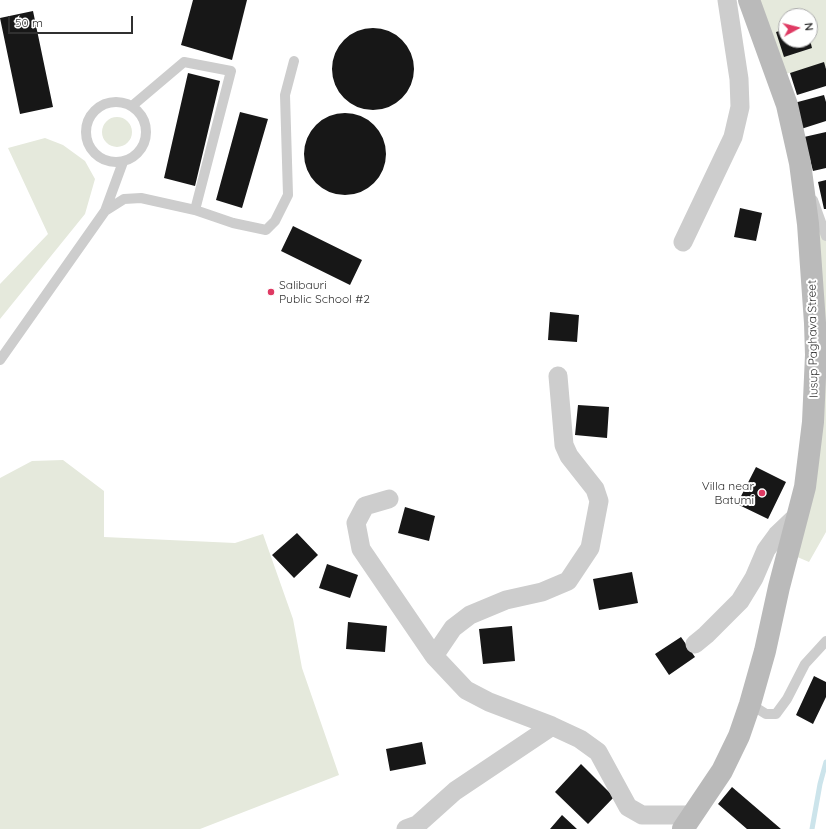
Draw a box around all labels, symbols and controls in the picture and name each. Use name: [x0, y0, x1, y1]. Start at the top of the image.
scale bar: [10, 8, 135, 34]
north arrow: [778, 8, 818, 48]
text: 50 m: [15, 15, 43, 30]
text: N: [801, 22, 816, 32]
place label: Salibauri Public School #2: [279, 278, 370, 306]
street label: Iusup Paghava Street: [805, 280, 821, 398]
marker: Salibauri Public School #2: [266, 287, 276, 297]
place label: Villa near Batumi: [702, 479, 754, 507]
marker: Villa near Batumi: [757, 488, 767, 498]

